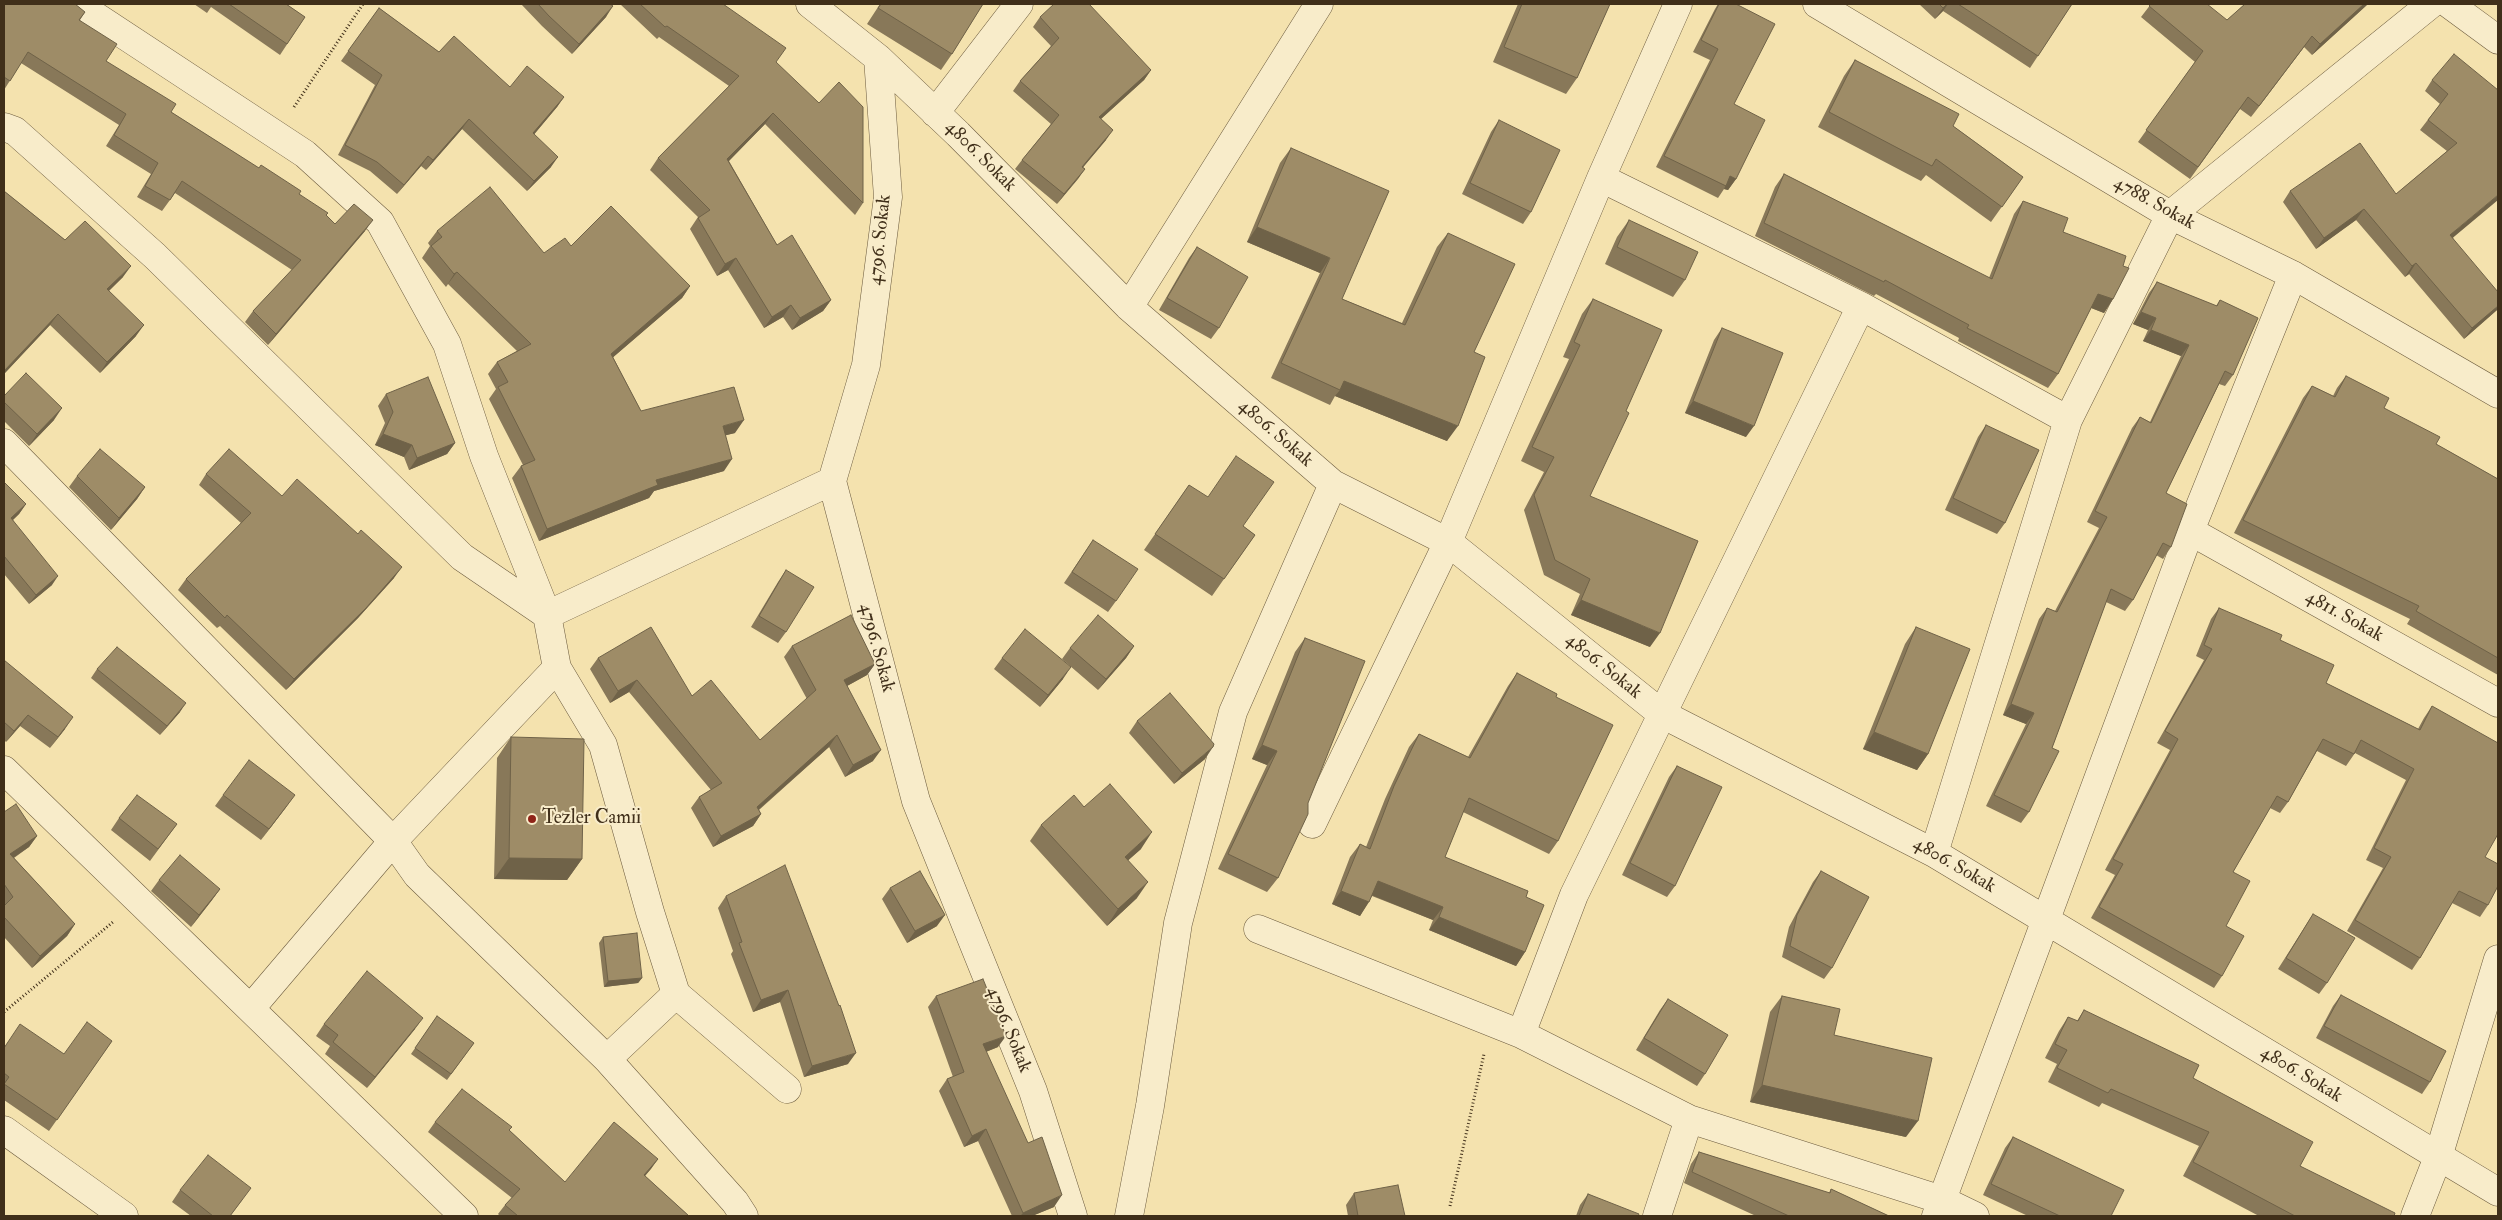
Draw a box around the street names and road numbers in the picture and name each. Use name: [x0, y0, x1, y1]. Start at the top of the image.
street label: 4806. Sokak: [940, 117, 1020, 197]
street label: 4788. Sokak: [2109, 172, 2199, 236]
street label: 4796. Sokak: [865, 194, 897, 286]
street label: 4806. Sokak: [1233, 395, 1317, 473]
street label: 4811. Sokak: [2301, 586, 2387, 648]
street label: 4796. Sokak: [853, 601, 899, 695]
street label: 4806. Sokak: [1560, 629, 1646, 705]
street label: 4806. Sokak: [1909, 833, 1999, 899]
street label: 4796. Sokak: [980, 984, 1036, 1076]
street label: 4806. Sokak: [2256, 1042, 2346, 1108]

